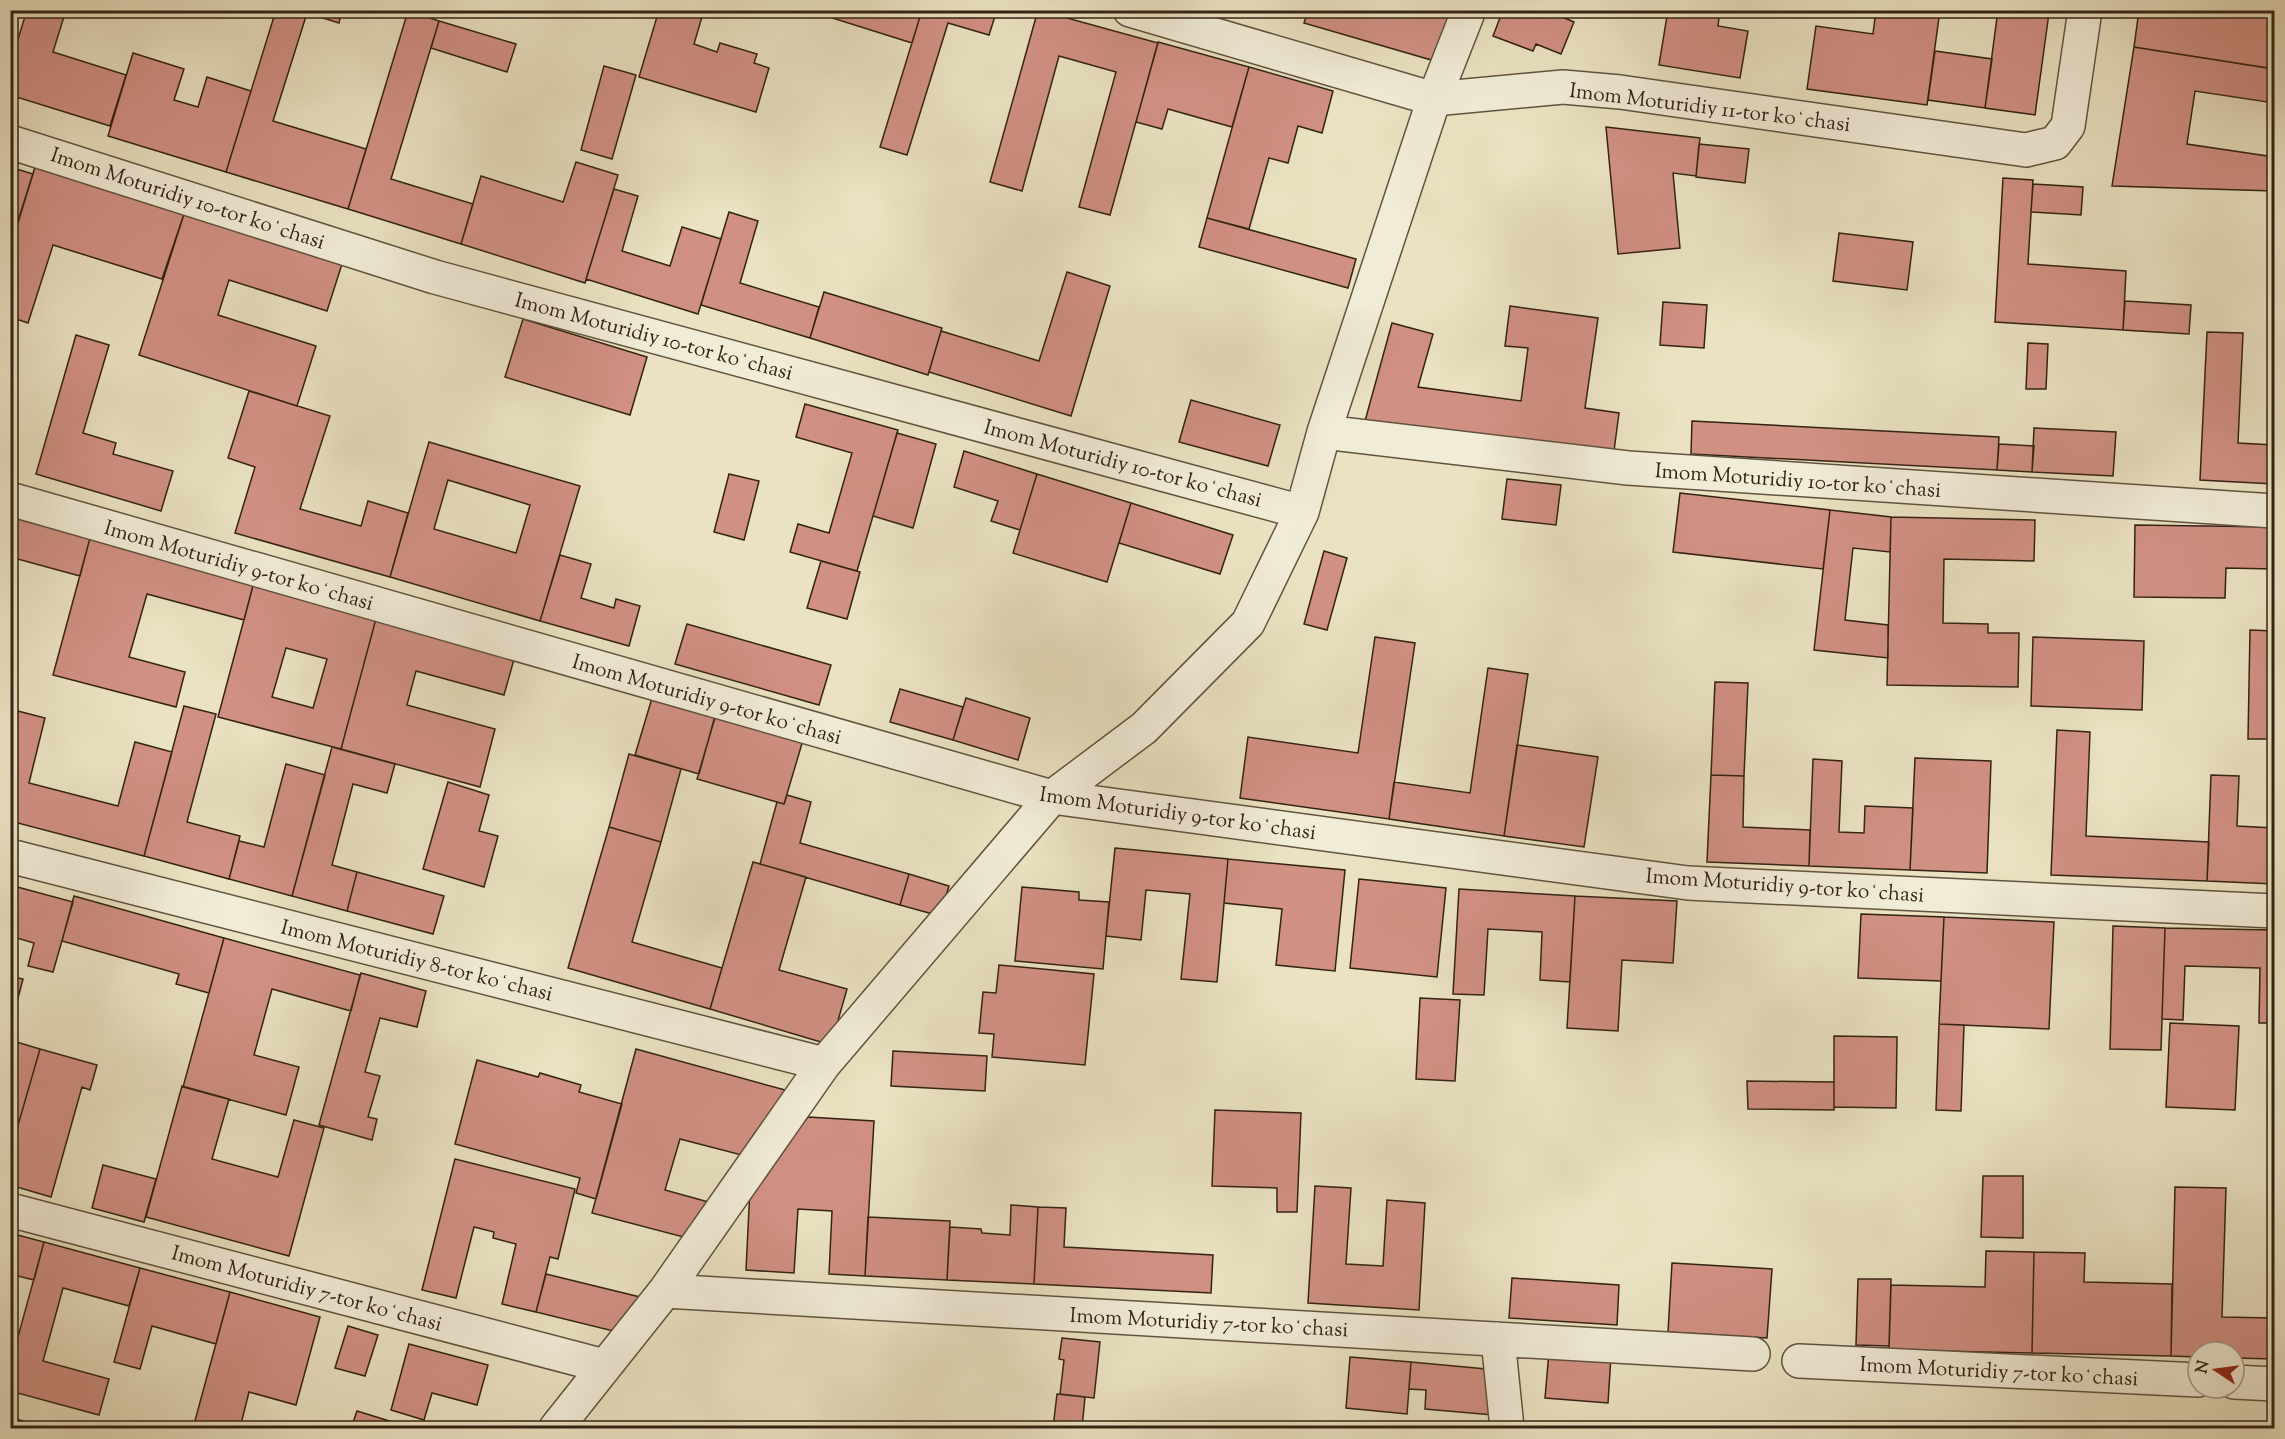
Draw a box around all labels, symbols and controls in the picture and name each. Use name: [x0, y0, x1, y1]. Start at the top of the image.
street label: Imom Moturidiy 11-tor koʻchasi: [1568, 77, 1852, 141]
street label: Imom Moturidiy 10-tor koʻchasi: [46, 141, 328, 259]
street label: Imom Moturidiy 10-tor koʻchasi: [511, 286, 796, 390]
street label: Imom Moturidiy 10-tor koʻchasi: [980, 413, 1265, 517]
street label: Imom Moturidiy 10-tor koʻchasi: [1654, 457, 1942, 507]
street label: Imom Moturidiy 9-tor koʻchasi: [100, 514, 377, 620]
street label: Imom Moturidiy 9-tor koʻchasi: [568, 648, 845, 754]
street label: Imom Moturidiy 9-tor koʻchasi: [1037, 781, 1318, 849]
street label: Imom Moturidiy 9-tor koʻchasi: [1645, 862, 1925, 912]
street label: Imom Moturidiy 8-tor koʻchasi: [277, 914, 556, 1010]
street label: Imom Moturidiy 7-tor koʻchasi: [168, 1239, 445, 1341]
street label: Imom Moturidiy 7-tor koʻchasi: [1069, 1302, 1349, 1346]
north arrow: [2186, 1340, 2246, 1400]
street label: Imom Moturidiy 7-tor koʻchasi: [1859, 1351, 2139, 1395]
text: N: [2191, 1358, 2217, 1376]

